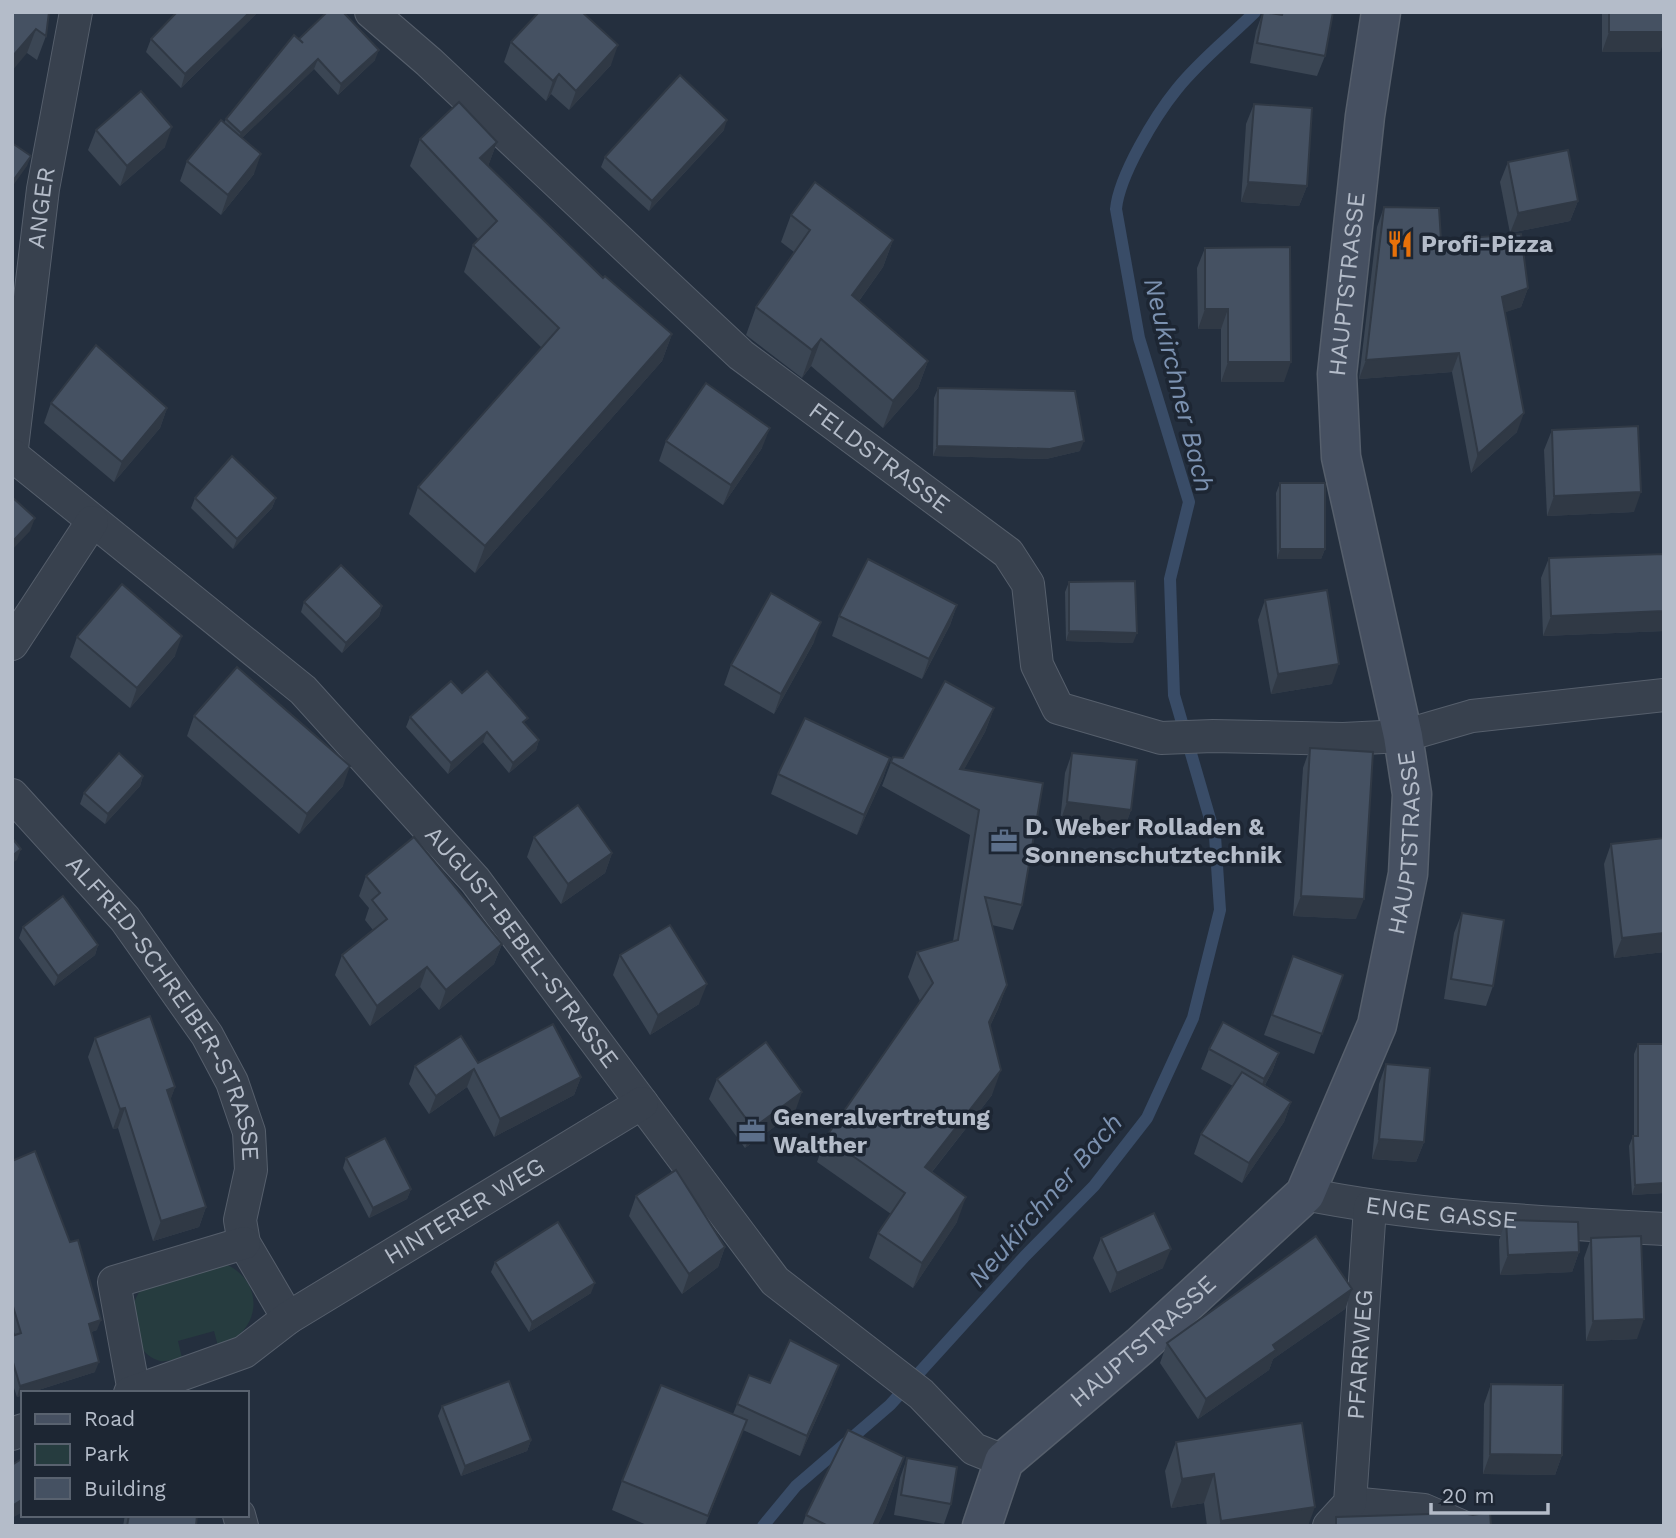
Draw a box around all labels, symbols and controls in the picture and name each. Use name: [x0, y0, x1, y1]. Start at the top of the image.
street label: ANGER: [22, 165, 61, 250]
street label: HAUPTSTRASSE: [1323, 191, 1371, 378]
restaurant icon: Profi-Pizza: [1385, 229, 1415, 259]
place label: Profi-Pizza: [1421, 230, 1553, 258]
water label: Neukirchner Bach: [1138, 275, 1220, 495]
street label: FELDSTRASSE: [803, 396, 956, 519]
street label: HAUPTSTRASSE: [1382, 749, 1426, 937]
place label: D. Weber Rolladen & Sonnenschutztechnik: [1025, 813, 1282, 869]
street label: AUGUST-BEBEL-STRASSE: [419, 820, 625, 1073]
office icon: D. Weber Rolladen & Sonnenschutztechnik: [989, 826, 1019, 856]
street label: ALFRED-SCHREIBER-STRASSE: [60, 850, 265, 1162]
place label: Generalvertretung Walther: [773, 1103, 990, 1159]
water label: Neukirchner Bach: [962, 1107, 1128, 1293]
office icon: Generalvertretung Walther: [737, 1116, 767, 1146]
street label: HINTERER WEG: [379, 1152, 550, 1270]
street label: ENGE GASSE: [1364, 1191, 1519, 1234]
street label: HAUPTSTRASSE: [1064, 1269, 1221, 1413]
street label: PFARRWEG: [1342, 1288, 1378, 1421]
legend: [21, 1391, 248, 1517]
text: Road: [84, 1406, 135, 1431]
text: Park: [84, 1441, 129, 1466]
scale bar: [1431, 1472, 1548, 1516]
text: Building: [84, 1476, 166, 1501]
text: 20 m: [1442, 1483, 1494, 1508]

